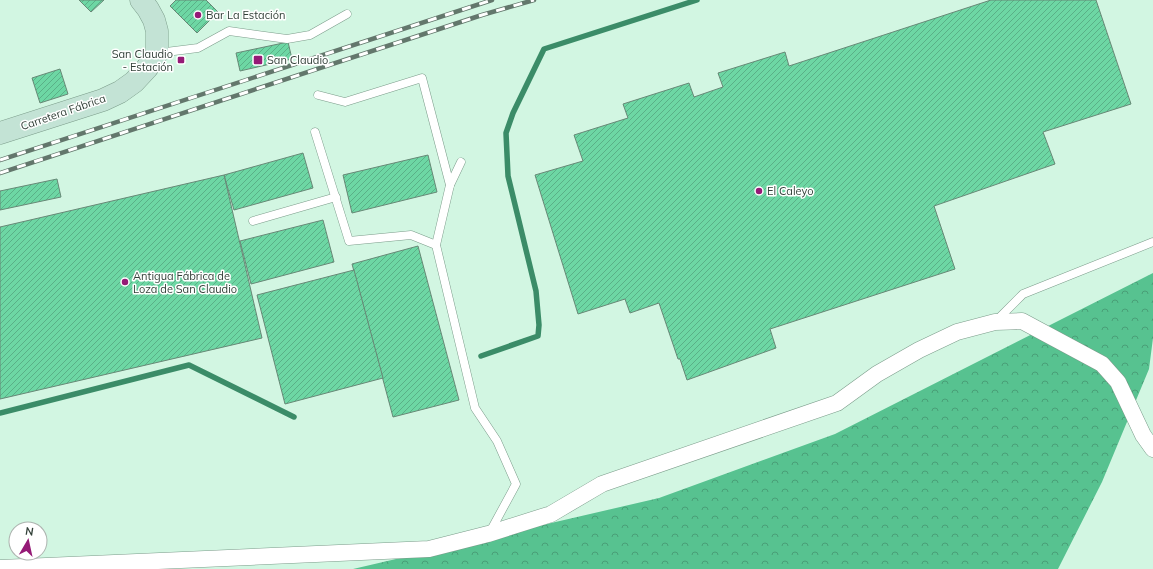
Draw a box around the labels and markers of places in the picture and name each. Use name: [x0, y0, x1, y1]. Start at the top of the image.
place label: Bar La Estación: [206, 8, 285, 22]
marker: Bar La Estación: [193, 10, 203, 20]
place label: San Claudio - Estación: [112, 47, 173, 74]
place label: San Claudio: [267, 53, 328, 67]
marker: San Claudio: [252, 54, 264, 66]
marker: San Claudio - Estación: [176, 55, 186, 65]
place label: El Caleyo: [767, 184, 813, 198]
marker: El Caleyo: [754, 186, 764, 196]
place label: Antigua Fábrica de Loza de San Claudio: [133, 269, 237, 296]
marker: Antigua Fábrica de Loza de San Claudio: [120, 277, 130, 287]

